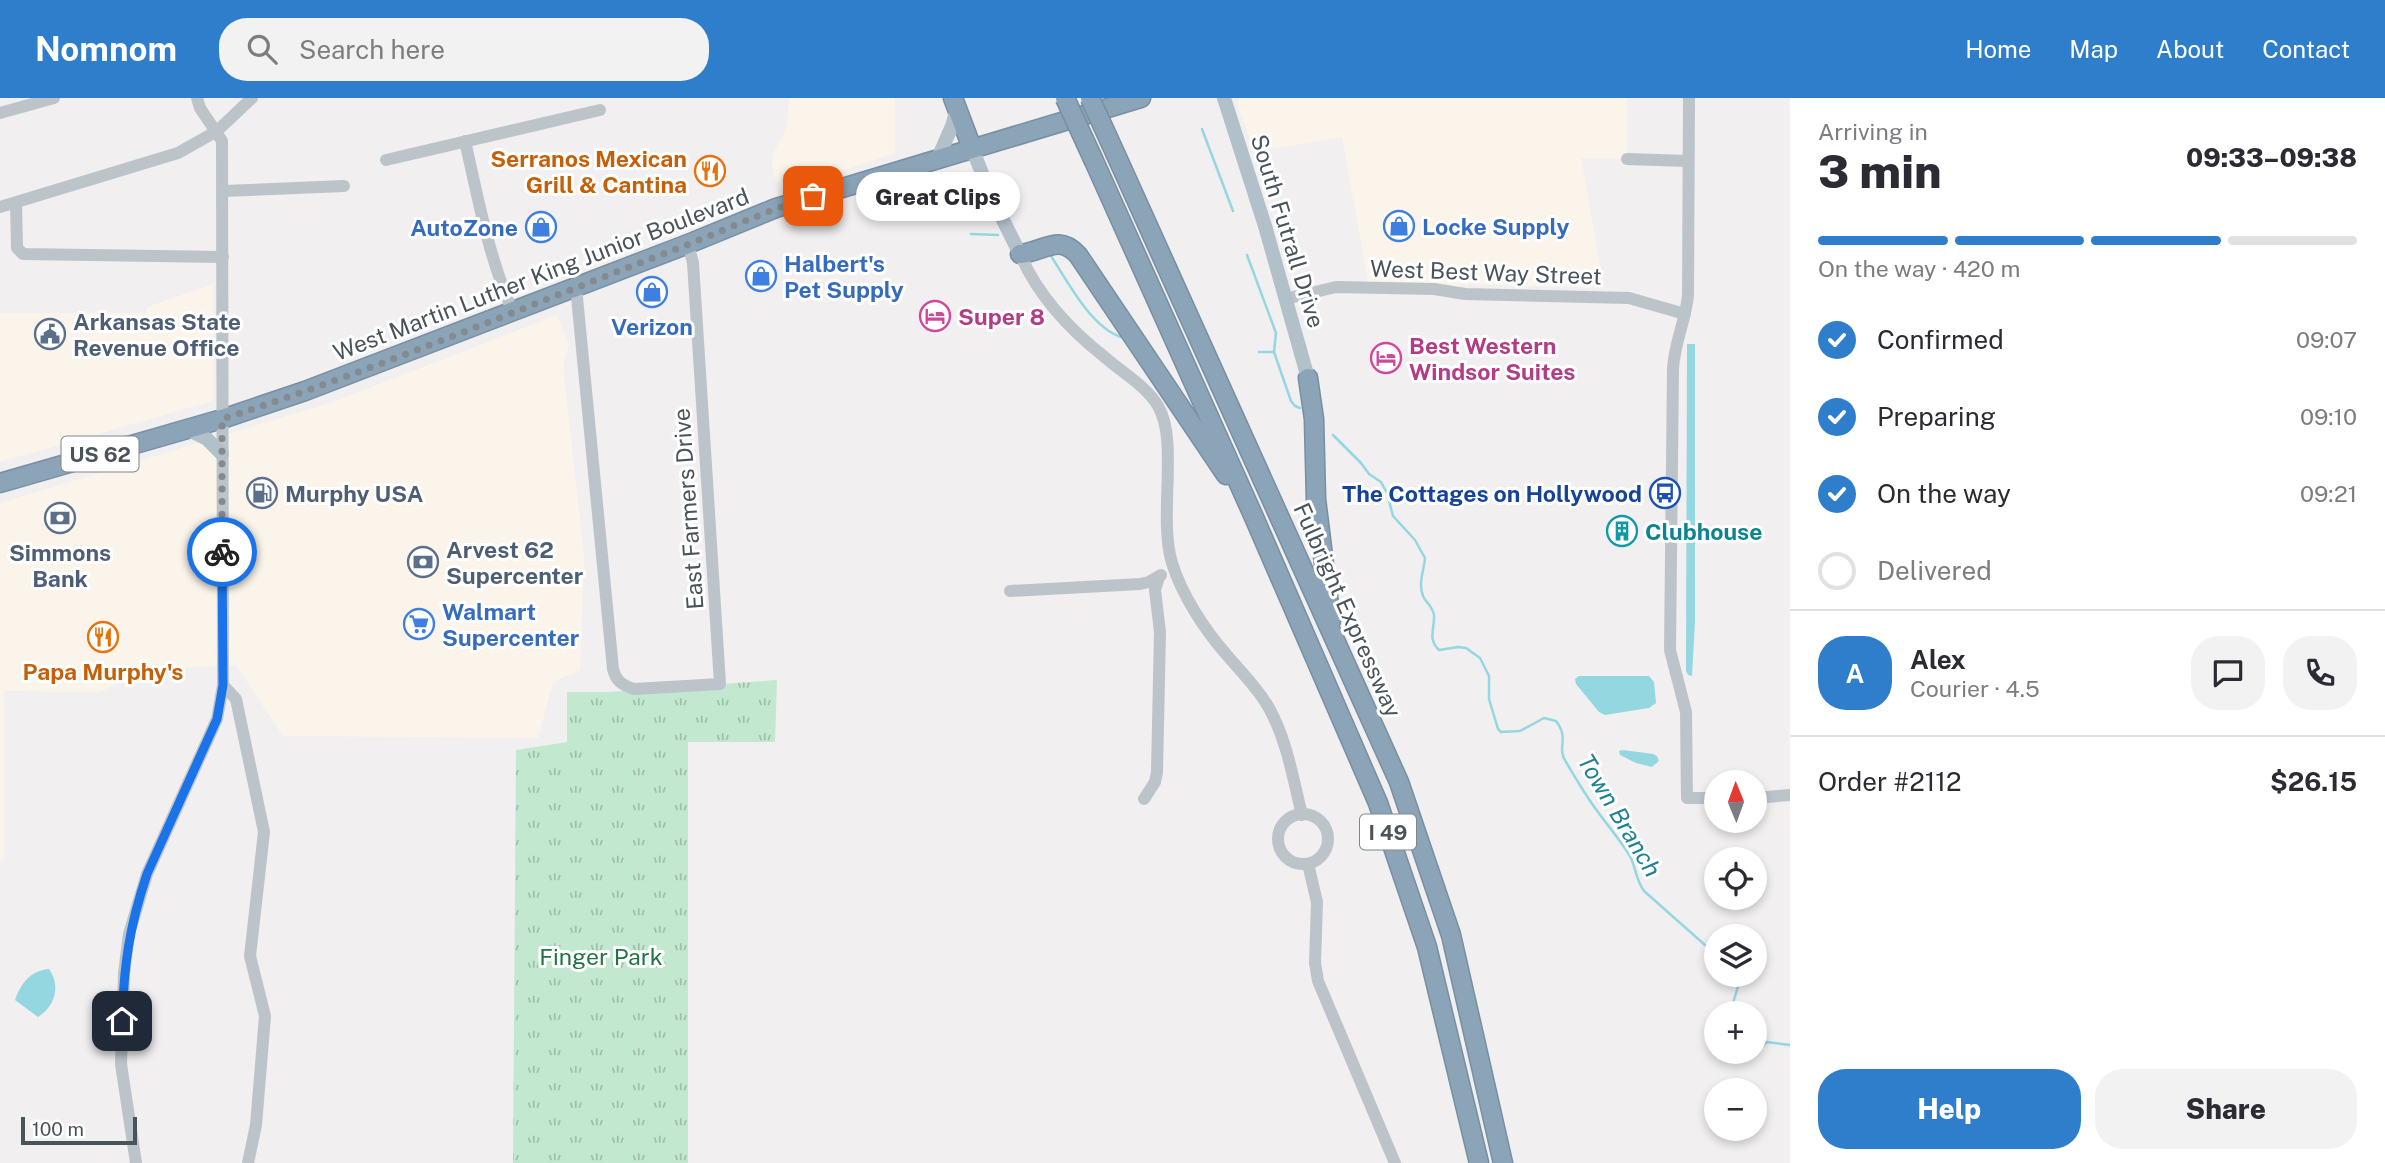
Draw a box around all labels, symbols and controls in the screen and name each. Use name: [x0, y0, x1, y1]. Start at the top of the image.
search box: [219, 18, 709, 81]
text: Nomnom: [35, 30, 177, 68]
icon: search: [243, 30, 281, 68]
text: Search here: [299, 34, 445, 65]
text: Home: [1965, 35, 2031, 63]
text: Map: [2069, 35, 2118, 63]
text: About: [2156, 35, 2224, 63]
text: Contact: [2262, 35, 2350, 63]
text: Arriving in: [1818, 118, 1928, 145]
street label: South Futrall Drive: [1246, 131, 1330, 331]
text: 09:33–09:38: [2186, 142, 2357, 173]
text: 3 min: [1818, 144, 1942, 198]
place label: Serranos Mexican Grill & Cantina: [490, 145, 687, 198]
restaurant icon: Serranos Mexican Grill & Cantina: [693, 154, 727, 188]
pin: [783, 166, 843, 226]
callout: Great Clips: [855, 172, 1020, 220]
icon: bag: [794, 177, 832, 215]
street label: West Martin Luther King Junior Boulevard: [329, 182, 753, 366]
text: Great Clips: [875, 183, 1001, 210]
shop icon: Locke Supply: [1382, 209, 1416, 243]
shop icon: AutoZone: [524, 210, 558, 244]
place label: Locke Supply: [1422, 213, 1569, 240]
place label: AutoZone: [410, 214, 518, 241]
place label: Halbert's Pet Supply: [784, 250, 904, 303]
street label: West Best Way Street: [1370, 254, 1602, 290]
text: On the way · 420 m: [1818, 255, 2020, 282]
shop icon: Halbert's Pet Supply: [744, 259, 778, 293]
shop icon: Verizon: [635, 275, 669, 309]
hotel icon: Super 8: [918, 299, 952, 333]
place label: Super 8: [958, 303, 1045, 330]
place label: Arkansas State Revenue Office: [73, 308, 241, 361]
place label: Verizon: [611, 313, 693, 340]
public building icon: Arkansas State Revenue Office: [33, 317, 67, 351]
icon: check: [1818, 321, 1856, 359]
text: Confirmed: [1877, 324, 2004, 355]
text: 09:07: [2296, 326, 2357, 353]
place label: Best Western Windsor Suites: [1409, 332, 1576, 385]
hotel icon: Best Western Windsor Suites: [1369, 341, 1403, 375]
icon: check: [1818, 398, 1856, 436]
text: Preparing: [1877, 401, 1996, 432]
text: 09:10: [2300, 403, 2357, 430]
street label: East Farmers Drive: [667, 407, 709, 611]
road number: US 62: [62, 436, 138, 472]
icon: check: [1818, 475, 1856, 513]
fuel station icon: Murphy USA: [245, 476, 279, 510]
bus stop icon: The Cottages on Hollywood: [1648, 476, 1682, 510]
text: On the way: [1877, 478, 2011, 509]
place label: Murphy USA: [285, 480, 424, 507]
place label: The Cottages on Hollywood: [1342, 480, 1642, 507]
text: 09:21: [2300, 480, 2357, 507]
street label: Fulbright Expressway: [1289, 499, 1407, 721]
bank icon: Simmons Bank: [43, 501, 77, 535]
building icon: Clubhouse: [1605, 514, 1639, 548]
courier: [187, 517, 257, 587]
place label: Clubhouse: [1645, 518, 1763, 545]
icon: bike: [203, 533, 241, 571]
place label: Arvest 62 Supercenter: [446, 536, 583, 589]
place label: Simmons Bank: [9, 539, 111, 592]
bank icon: Arvest 62 Supercenter: [406, 545, 440, 579]
text: Delivered: [1877, 555, 1992, 586]
place label: Walmart Supercenter: [442, 598, 579, 651]
supermarket icon: Walmart Supercenter: [402, 607, 436, 641]
restaurant icon: Papa Murphy's: [86, 620, 120, 654]
button: chat: [2191, 636, 2265, 710]
button: phone: [2283, 636, 2357, 710]
text: Alex: [1910, 644, 1966, 675]
place label: Papa Murphy's: [23, 658, 183, 685]
text: A: [1846, 658, 1864, 689]
text: Courier · 4.5: [1910, 675, 2040, 702]
water label: Town Branch: [1572, 749, 1668, 881]
text: Order #2112: [1818, 766, 1961, 797]
text: $26.15: [2270, 766, 2357, 797]
north arrow: [1704, 770, 1768, 833]
map controls: [1704, 770, 1767, 1141]
road number: I 49: [1360, 814, 1416, 850]
button: locate: [1704, 847, 1767, 910]
button: layers: [1704, 924, 1767, 987]
park label: Finger Park: [539, 943, 663, 970]
pin: [92, 991, 152, 1051]
button: +: [1704, 1001, 1767, 1064]
icon: home: [103, 1002, 141, 1040]
button: Help: [1818, 1069, 2081, 1149]
button: Share: [2095, 1069, 2357, 1149]
button: −: [1704, 1078, 1767, 1141]
scale bar: [21, 1114, 136, 1146]
text: 100 m: [32, 1118, 84, 1140]

